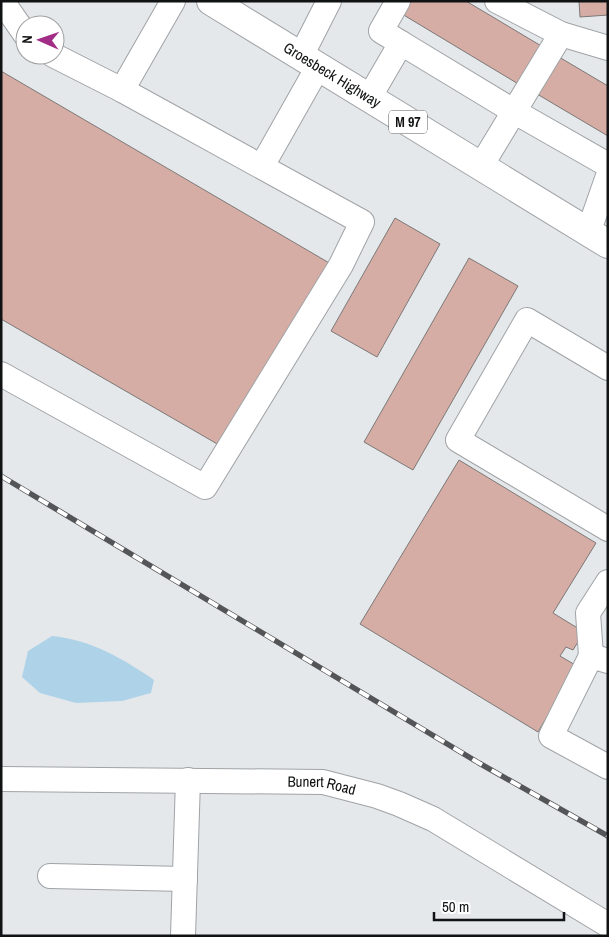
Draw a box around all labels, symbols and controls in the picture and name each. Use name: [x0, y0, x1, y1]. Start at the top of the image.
north arrow: [15, 15, 65, 65]
text: N: [18, 35, 36, 44]
street label: Groesbeck Highway: [280, 37, 386, 113]
road number: M 97: [389, 110, 427, 134]
street label: Bunert Road: [287, 771, 358, 800]
scale bar: [434, 890, 564, 922]
text: 50 m: [442, 896, 469, 917]

